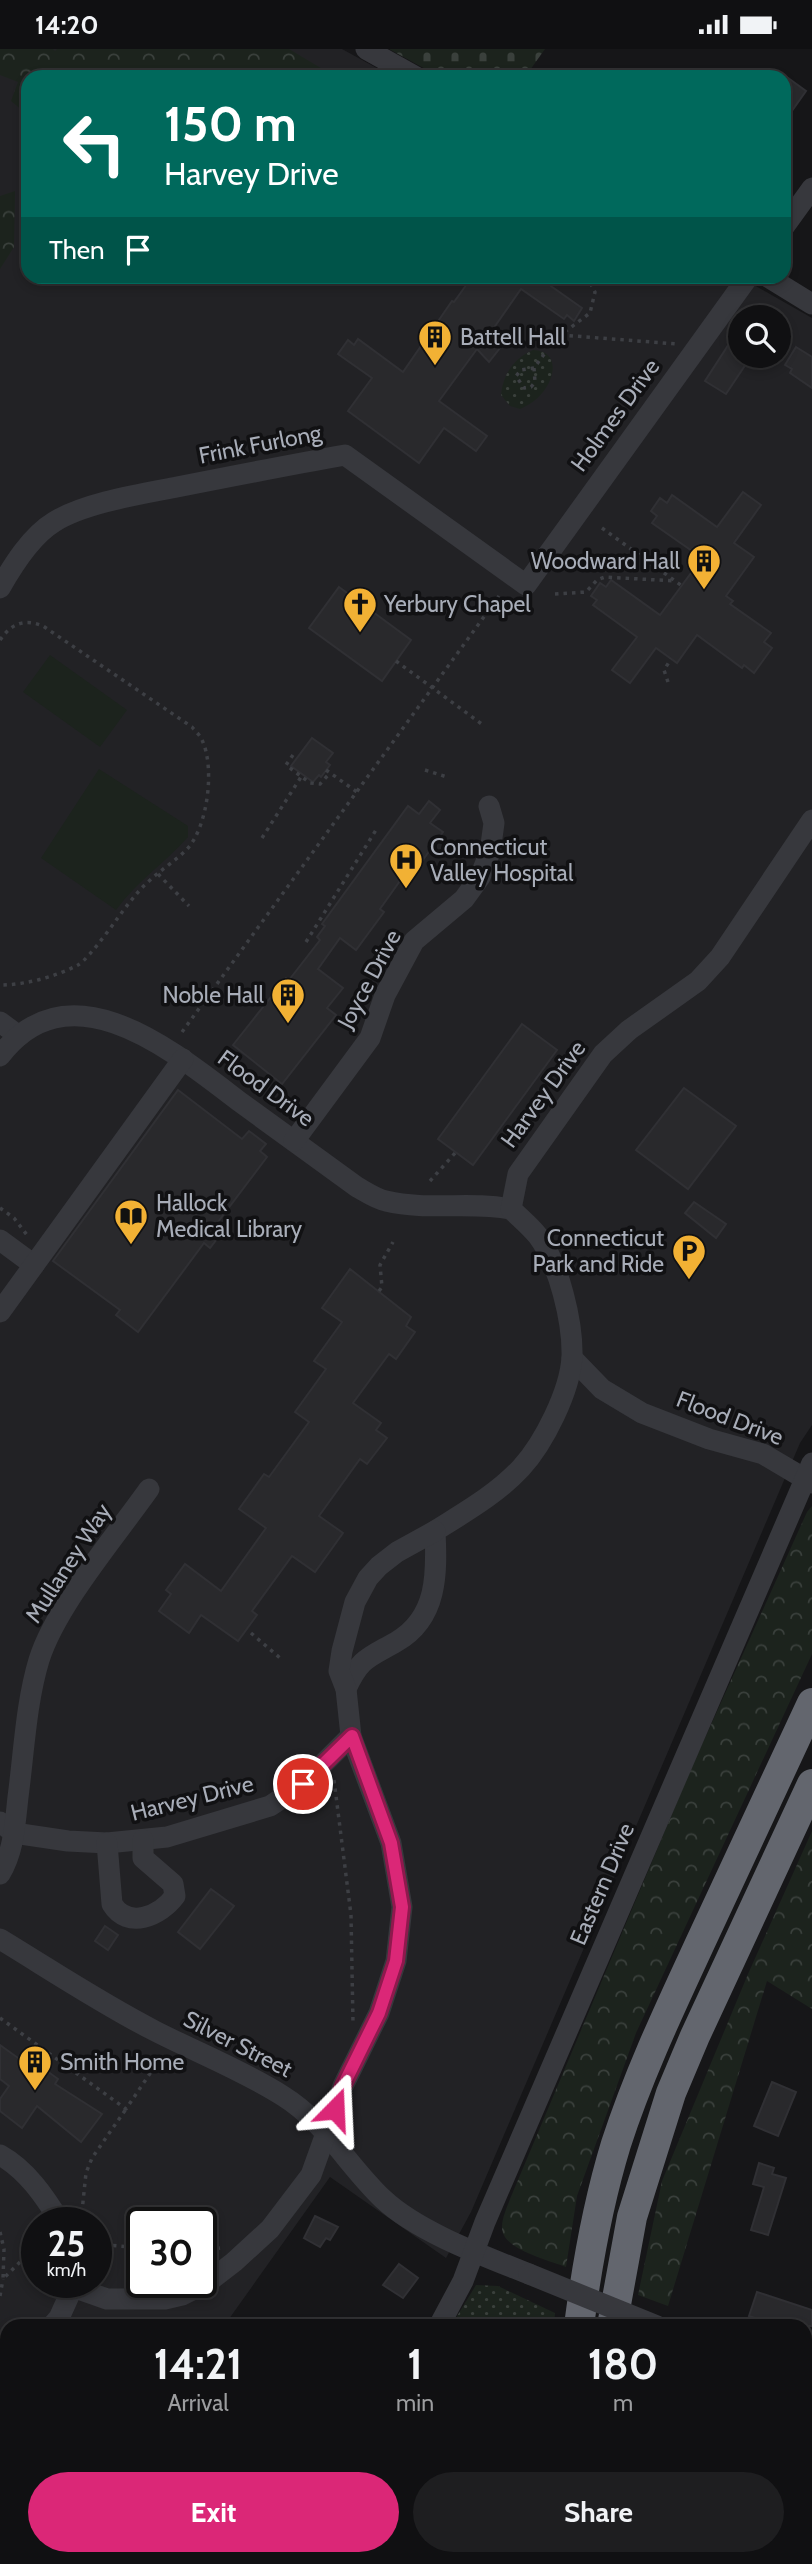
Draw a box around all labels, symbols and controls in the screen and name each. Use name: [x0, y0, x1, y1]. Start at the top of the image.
text: 14:20: [35, 9, 99, 41]
text: 150 m: [164, 94, 297, 153]
icon: left: [49, 98, 140, 189]
text: Harvey Drive: [164, 154, 339, 193]
icon: arrive: [119, 231, 157, 269]
text: Then: [49, 234, 105, 266]
map controls: [728, 305, 791, 368]
button: search: [728, 305, 791, 368]
building icon: Battell Hall: [416, 318, 454, 367]
place label: Battell Hall: [460, 323, 566, 351]
street label: Holmes Drive: [565, 353, 665, 477]
street label: Frink Furlong: [196, 418, 324, 470]
building icon: Woodward Hall: [685, 542, 723, 591]
place label: Woodward Hall: [531, 547, 681, 575]
church icon: Yerbury Chapel: [341, 585, 379, 634]
place label: Yerbury Chapel: [383, 590, 531, 618]
place label: Connecticut Valley Hospital: [430, 833, 574, 887]
hospital icon: Connecticut Valley Hospital: [387, 841, 425, 890]
street label: Joyce Drive: [331, 924, 407, 1034]
building icon: Noble Hall: [269, 976, 307, 1025]
place label: Noble Hall: [163, 981, 265, 1009]
street label: Harvey Drive: [495, 1035, 591, 1153]
street label: Flood Drive: [212, 1044, 320, 1132]
place label: Hallock Medical Library: [156, 1189, 302, 1243]
library icon: Hallock Medical Library: [112, 1197, 150, 1246]
place label: Connecticut Park and Ride: [532, 1224, 664, 1278]
parking icon: Connecticut Park and Ride: [670, 1232, 708, 1281]
street label: Flood Drive: [673, 1385, 788, 1451]
street label: Mullaney Way: [19, 1498, 117, 1628]
pin: [273, 1754, 333, 1814]
icon: arrive: [284, 1765, 322, 1803]
street label: Harvey Drive: [128, 1769, 256, 1827]
street label: Eastern Drive: [564, 1819, 640, 1949]
street label: Silver Street: [179, 2005, 297, 2083]
building icon: Smith Home: [16, 2043, 54, 2092]
place label: Smith Home: [60, 2048, 184, 2076]
position arrow: [298, 2072, 372, 2146]
speed limit sign: 30: [126, 2207, 217, 2298]
text: 25: [48, 2222, 85, 2265]
text: km/h: [47, 2259, 86, 2281]
text: 14:21: [154, 2338, 242, 2390]
text: 1: [407, 2338, 423, 2390]
text: 180: [588, 2338, 658, 2390]
text: Arrival: [167, 2389, 229, 2417]
text: min: [396, 2389, 434, 2417]
text: m: [613, 2389, 633, 2417]
button: Exit: [28, 2472, 399, 2552]
button: Share: [413, 2472, 784, 2552]

